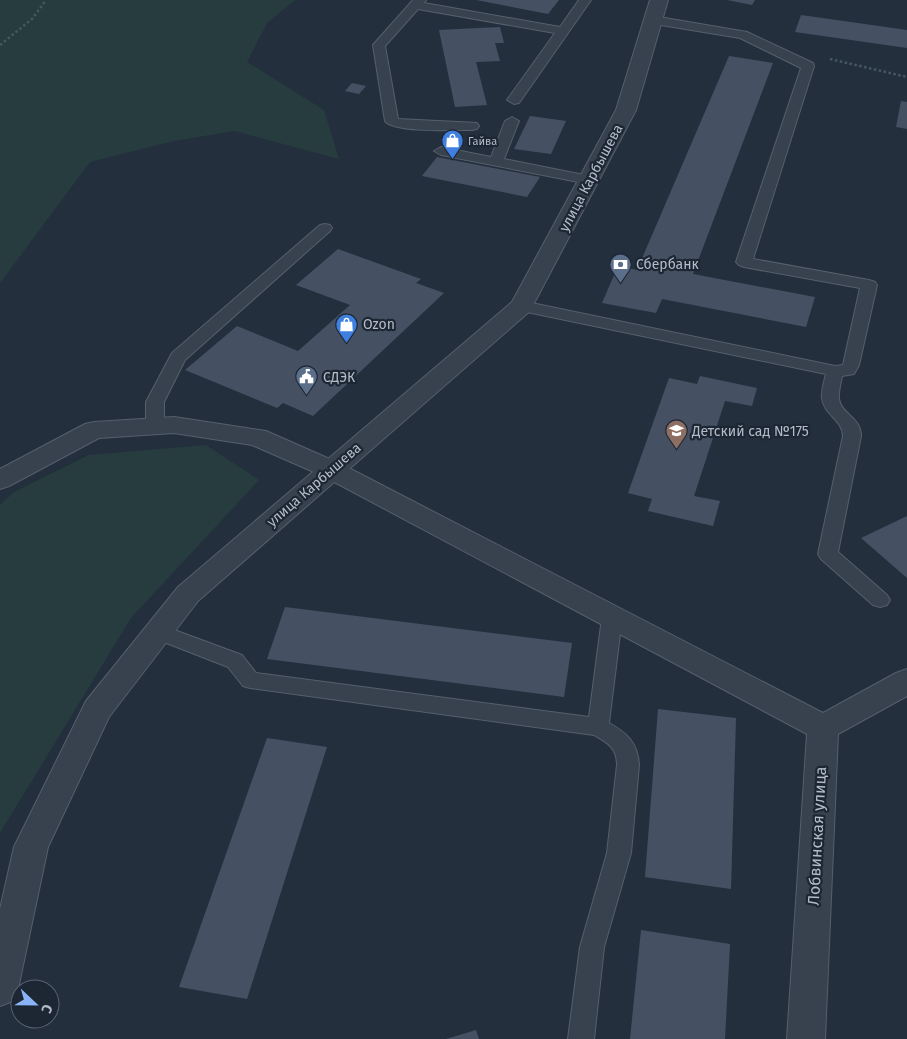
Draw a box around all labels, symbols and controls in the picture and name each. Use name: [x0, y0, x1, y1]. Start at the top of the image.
street label: улица Карбышева: [555, 121, 627, 235]
shop icon: Гайва: [440, 129, 464, 160]
place label: Гайва: [468, 135, 497, 148]
bank icon: Сбербанк: [608, 252, 632, 283]
place label: Сбербанк: [636, 256, 700, 273]
shop icon: Ozon: [335, 312, 359, 343]
place label: Ozon: [363, 316, 395, 333]
public building icon: СДЭК: [295, 365, 319, 396]
place label: СДЭК: [323, 369, 356, 386]
school or university icon: Детский сад №175: [664, 419, 688, 450]
place label: Детский сад №175: [691, 423, 809, 440]
street label: улица Карбышева: [263, 439, 365, 531]
street label: Лобвинская улица: [804, 766, 830, 906]
north arrow: [10, 979, 60, 1029]
text: С: [37, 1002, 56, 1016]

